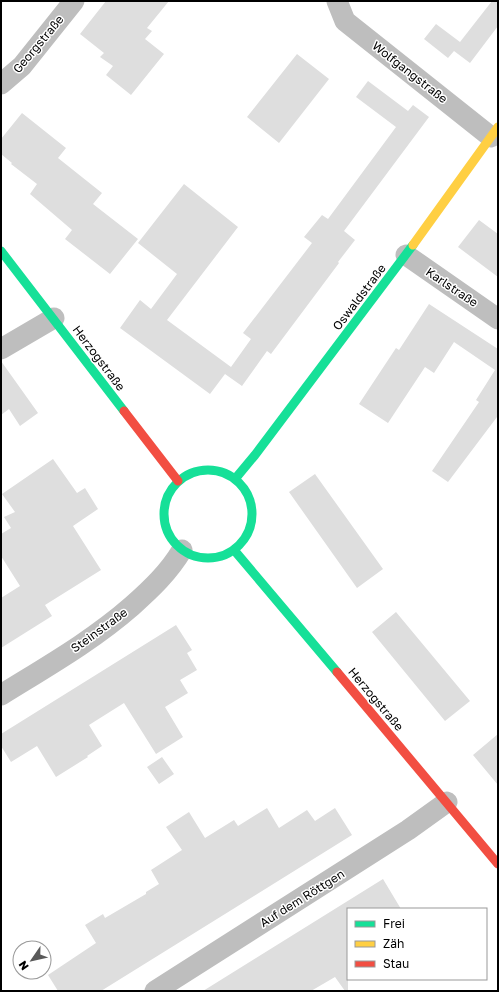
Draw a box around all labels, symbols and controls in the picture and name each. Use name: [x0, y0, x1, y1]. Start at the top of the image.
street label: Georgstraße: [9, 12, 67, 76]
street label: Wolfgangstraße: [369, 38, 451, 106]
street label: Oswaldstraße: [329, 261, 389, 333]
street label: Karlstraße: [423, 264, 481, 310]
street label: Herzogstraße: [70, 322, 128, 394]
street label: Steinstraße: [68, 604, 130, 656]
street label: Herzogstraße: [345, 664, 407, 734]
street label: Auf dem Röttgen: [257, 866, 347, 930]
legend: [347, 908, 487, 980]
text: Frei: [383, 916, 405, 931]
text: Zäh: [383, 936, 404, 951]
north arrow: [12, 940, 52, 980]
text: Stau: [383, 956, 409, 971]
text: N: [16, 959, 31, 973]

